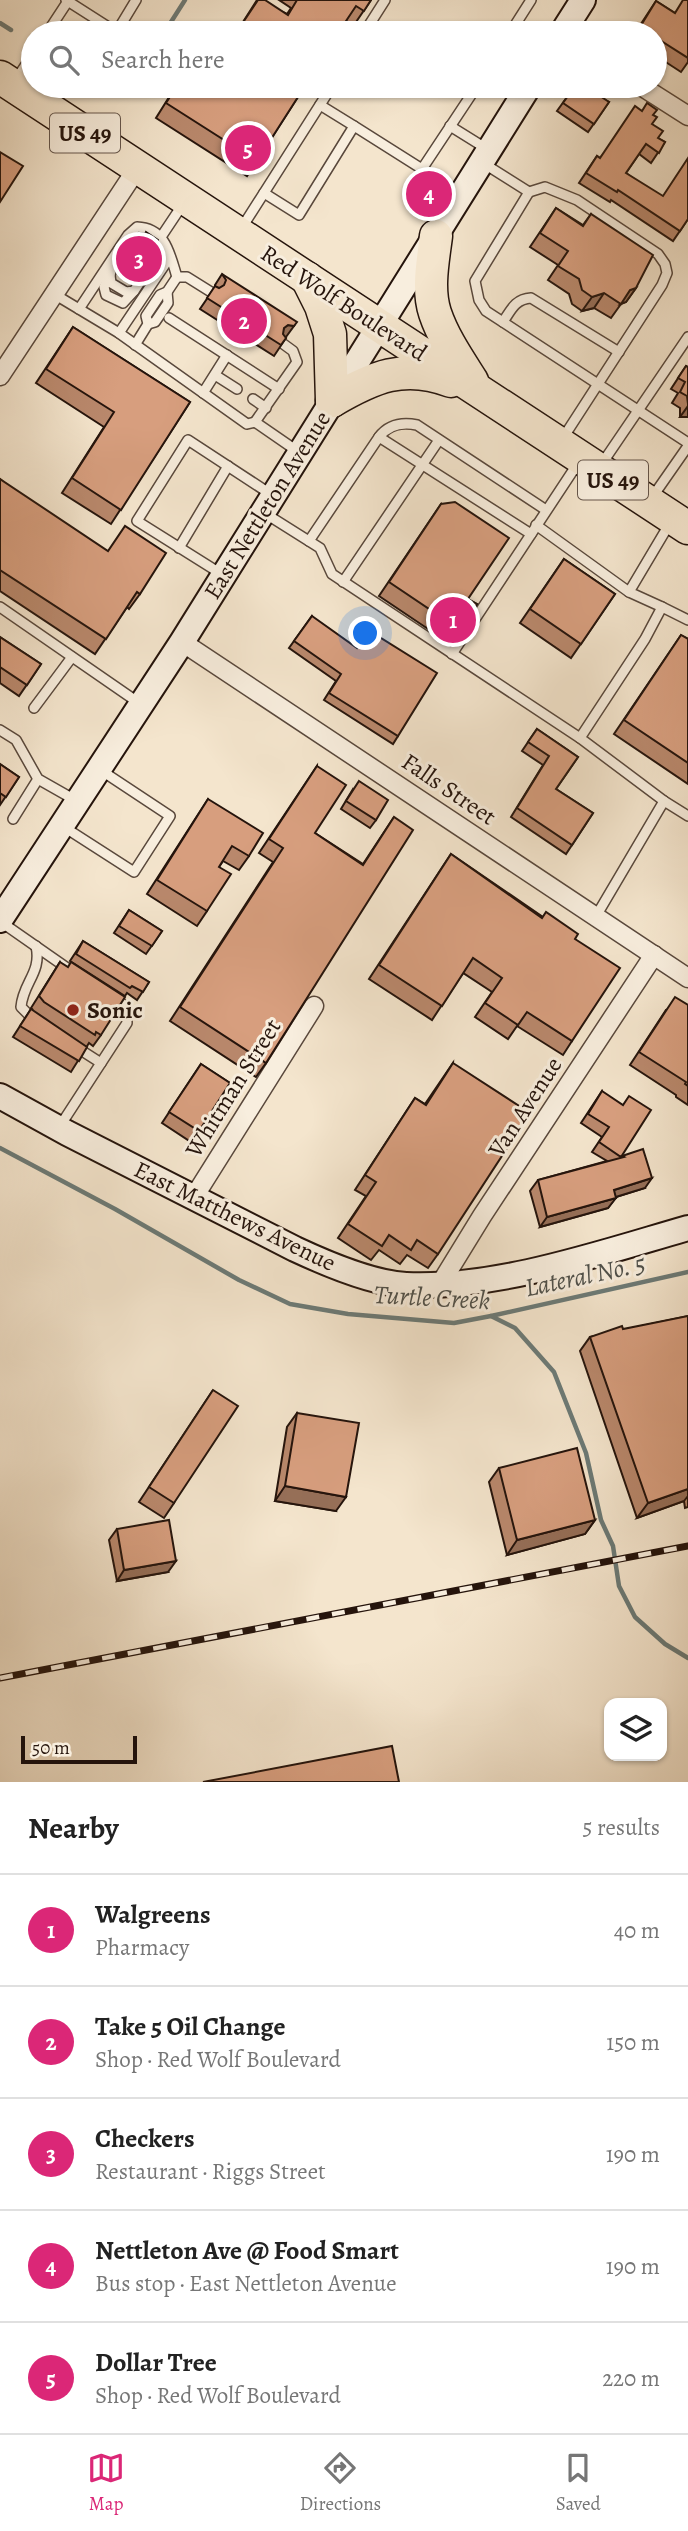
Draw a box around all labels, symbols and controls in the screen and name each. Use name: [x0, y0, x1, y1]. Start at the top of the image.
search box: [21, 21, 667, 98]
icon: search: [45, 41, 83, 79]
text: Search here: [101, 42, 225, 77]
road number: US 49: [50, 114, 120, 152]
pin: 5: [225, 122, 271, 174]
pin: 4: [406, 168, 452, 220]
pin: 3: [116, 233, 162, 285]
street label: Red Wolf Boulevard: [255, 237, 433, 369]
pin: 2: [221, 295, 267, 347]
street label: East Nettleton Avenue: [196, 405, 338, 605]
road number: US 49: [578, 460, 648, 500]
pin: 1: [430, 594, 476, 646]
your location: [348, 616, 382, 650]
street label: Falls Street: [395, 746, 503, 832]
place label: Sonic: [87, 994, 143, 1026]
marker: Sonic: [65, 1002, 81, 1018]
street label: Whitman Street: [177, 1013, 288, 1164]
street label: Van Avenue: [480, 1051, 569, 1164]
street label: East Matthews Avenue: [129, 1153, 341, 1279]
water label: Lateral No. 5: [521, 1246, 649, 1305]
water label: Turtle Creek: [373, 1277, 491, 1318]
map controls: [604, 1698, 667, 1761]
button: layers: [604, 1698, 667, 1761]
scale bar: [21, 1733, 136, 1765]
text: 50 m: [32, 1735, 70, 1761]
text: Nearby: [28, 1808, 119, 1848]
text: 5 results: [583, 1812, 660, 1843]
text: Walgreens: [95, 1897, 211, 1932]
text: 1: [47, 1915, 55, 1946]
text: 40 m: [614, 1915, 660, 1946]
text: Pharmacy: [95, 1932, 189, 1963]
text: Take 5 Oil Change: [95, 2009, 285, 2044]
text: 2: [45, 2027, 57, 2058]
text: 150 m: [606, 2027, 660, 2058]
text: Shop · Red Wolf Boulevard: [95, 2044, 341, 2075]
text: Checkers: [95, 2121, 195, 2156]
text: 3: [46, 2139, 56, 2170]
text: 190 m: [606, 2139, 660, 2170]
text: Restaurant · Riggs Street: [95, 2156, 326, 2187]
text: Nettleton Ave @ Food Smart: [95, 2233, 399, 2268]
text: 4: [46, 2251, 56, 2282]
text: 190 m: [606, 2251, 660, 2282]
text: Bus stop · East Nettleton Avenue: [95, 2268, 396, 2299]
text: Dollar Tree: [95, 2345, 217, 2380]
text: 5: [46, 2363, 56, 2394]
text: 220 m: [602, 2363, 660, 2394]
text: Shop · Red Wolf Boulevard: [95, 2380, 341, 2411]
tab: Map: [87, 2449, 125, 2517]
tab: Directions: [300, 2449, 381, 2517]
tab: Saved: [556, 2449, 601, 2517]

